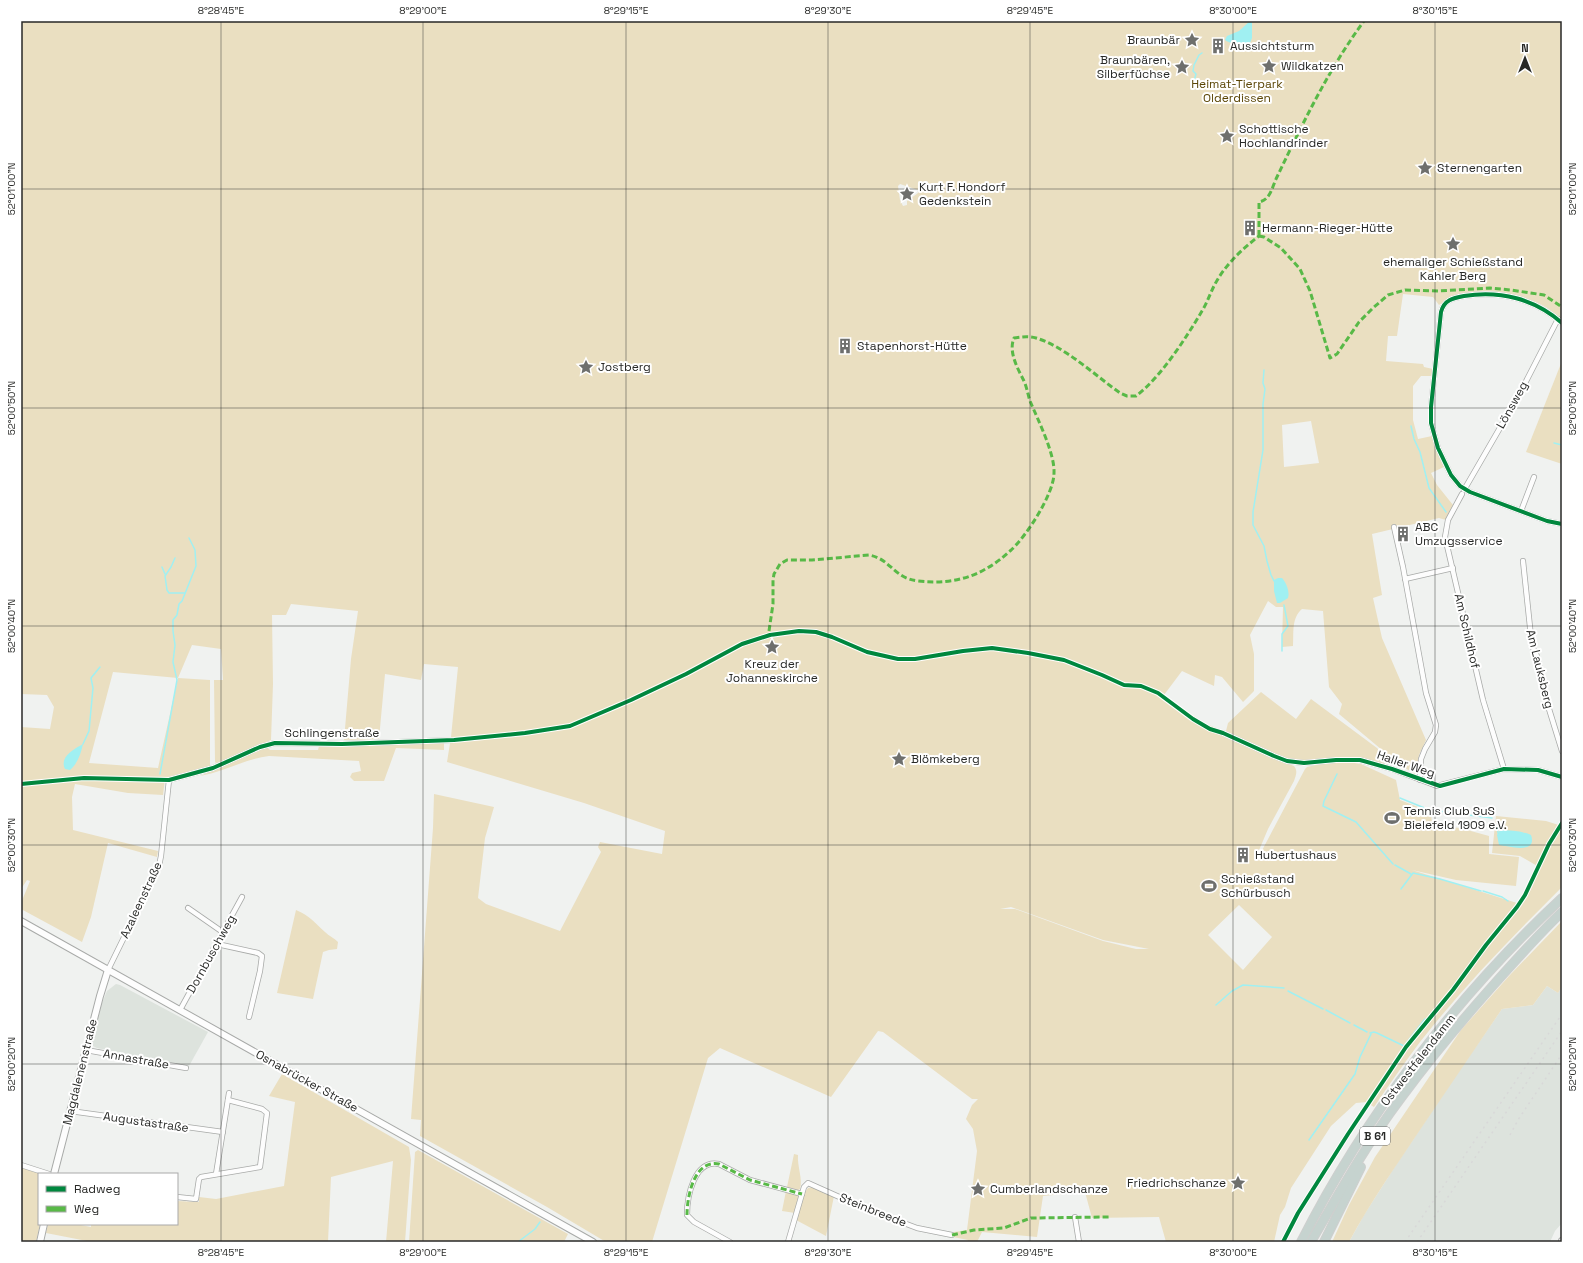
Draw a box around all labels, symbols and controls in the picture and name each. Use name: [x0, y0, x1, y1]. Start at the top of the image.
text: 8°28'45"E: [198, 4, 245, 17]
text: 8°29'00"E: [399, 4, 447, 17]
text: 8°29'15"E: [604, 4, 649, 17]
text: 8°29'30"E: [804, 4, 852, 17]
text: 8°29'45"E: [1007, 4, 1054, 17]
text: 8°30'00"E: [1209, 4, 1257, 17]
text: 8°30'15"E: [1412, 4, 1458, 17]
place icon: Braunbär: [1183, 31, 1201, 49]
place label: Braunbär: [1127, 32, 1180, 48]
building icon: Aussichtsturm: [1209, 37, 1227, 55]
place label: Aussichtsturm: [1230, 38, 1314, 54]
north arrow: [1505, 38, 1545, 78]
text: N: [1521, 41, 1529, 55]
place label: Braunbären, Silberfüchse: [1097, 52, 1170, 82]
place icon: Wildkatzen: [1260, 57, 1278, 75]
place icon: Braunbären, Silberfüchse: [1173, 58, 1191, 76]
place label: Wildkatzen: [1281, 58, 1344, 74]
park label: Heimat-Tierpark Olderdissen: [1191, 76, 1283, 106]
place label: Schottische Hochlandrinder: [1239, 121, 1328, 151]
place icon: Schottische Hochlandrinder: [1218, 127, 1236, 145]
place icon: Sternengarten: [1416, 159, 1434, 177]
place label: Sternengarten: [1437, 160, 1522, 176]
text: 52°01'00"N: [5, 163, 18, 215]
text: 52°01'00"N: [1566, 163, 1579, 215]
place label: Kurt F. Hondorf Gedenkstein: [919, 179, 1006, 209]
place icon: Kurt F. Hondorf Gedenkstein: [898, 185, 916, 203]
building icon: Hermann-Rieger-Hütte: [1241, 219, 1259, 237]
place label: Hermann-Rieger-Hütte: [1262, 220, 1393, 236]
place icon: ehemaliger Schießstand Kahler Berg: [1444, 235, 1462, 253]
place label: ehemaliger Schießstand Kahler Berg: [1383, 254, 1523, 284]
building icon: Stapenhorst-Hütte: [836, 337, 854, 355]
place label: Stapenhorst-Hütte: [857, 338, 967, 354]
place icon: Jostberg: [577, 358, 595, 376]
place label: Jostberg: [598, 359, 651, 375]
street label: Lönsweg: [1492, 378, 1532, 432]
text: 52°00'50"N: [5, 381, 18, 435]
text: 52°00'50"N: [1566, 381, 1579, 435]
place label: ABC Umzugsservice: [1415, 519, 1503, 549]
building icon: ABC Umzugsservice: [1394, 525, 1412, 543]
street label: Am Schildhof: [1451, 592, 1483, 670]
text: 52°00'40"N: [5, 599, 18, 653]
text: 52°00'40"N: [1566, 599, 1579, 653]
street label: Am Lauksberg: [1522, 628, 1558, 710]
place icon: Kreuz der Johanneskirche: [763, 638, 781, 656]
place label: Kreuz der Johanneskirche: [726, 656, 818, 686]
street label: Schlingenstraße: [285, 725, 379, 741]
street label: Haller Weg: [1375, 747, 1437, 781]
place icon: Blömkeberg: [890, 750, 908, 768]
place label: Blömkeberg: [911, 751, 980, 767]
place label: Tennis Club SuS Bielefeld 1909 e.V.: [1404, 803, 1507, 833]
sports icon: Tennis Club SuS Bielefeld 1909 e.V.: [1383, 809, 1401, 827]
text: 52°00'30"N: [5, 818, 18, 872]
text: 52°00'30"N: [1566, 818, 1579, 872]
building icon: Hubertushaus: [1234, 846, 1252, 864]
place label: Hubertushaus: [1255, 847, 1337, 863]
street label: Azaleenstraße: [116, 859, 166, 941]
place label: Schießstand Schürbusch: [1221, 871, 1294, 901]
sports icon: Schießstand Schürbusch: [1200, 877, 1218, 895]
street label: Dornbuschweg: [183, 912, 239, 996]
street label: Ostwestfalendamm: [1377, 1011, 1459, 1109]
street label: Magdalenenstraße: [59, 1017, 101, 1127]
text: 52°00'20"N: [5, 1037, 18, 1091]
text: 52°00'20"N: [1566, 1037, 1579, 1091]
street label: Annastraße: [102, 1045, 170, 1073]
street label: Osnabrücker Straße: [253, 1046, 361, 1116]
street label: Augustastraße: [102, 1108, 190, 1136]
road number: B 61: [1360, 1127, 1390, 1145]
legend: [38, 1173, 178, 1225]
place icon: Friedrichschanze: [1229, 1174, 1247, 1192]
place label: Friedrichschanze: [1127, 1175, 1226, 1191]
place icon: Cumberlandschanze: [969, 1180, 987, 1198]
text: Radweg: [74, 1181, 120, 1197]
place label: Cumberlandschanze: [990, 1181, 1108, 1197]
street label: Steinbreede: [837, 1189, 909, 1231]
text: Weg: [74, 1201, 99, 1217]
text: 8°28'45"E: [198, 1246, 245, 1259]
text: 8°29'00"E: [399, 1246, 447, 1259]
text: 8°29'15"E: [604, 1246, 649, 1259]
text: 8°29'30"E: [804, 1246, 852, 1259]
text: 8°29'45"E: [1007, 1246, 1054, 1259]
text: 8°30'00"E: [1209, 1246, 1257, 1259]
text: 8°30'15"E: [1412, 1246, 1458, 1259]

